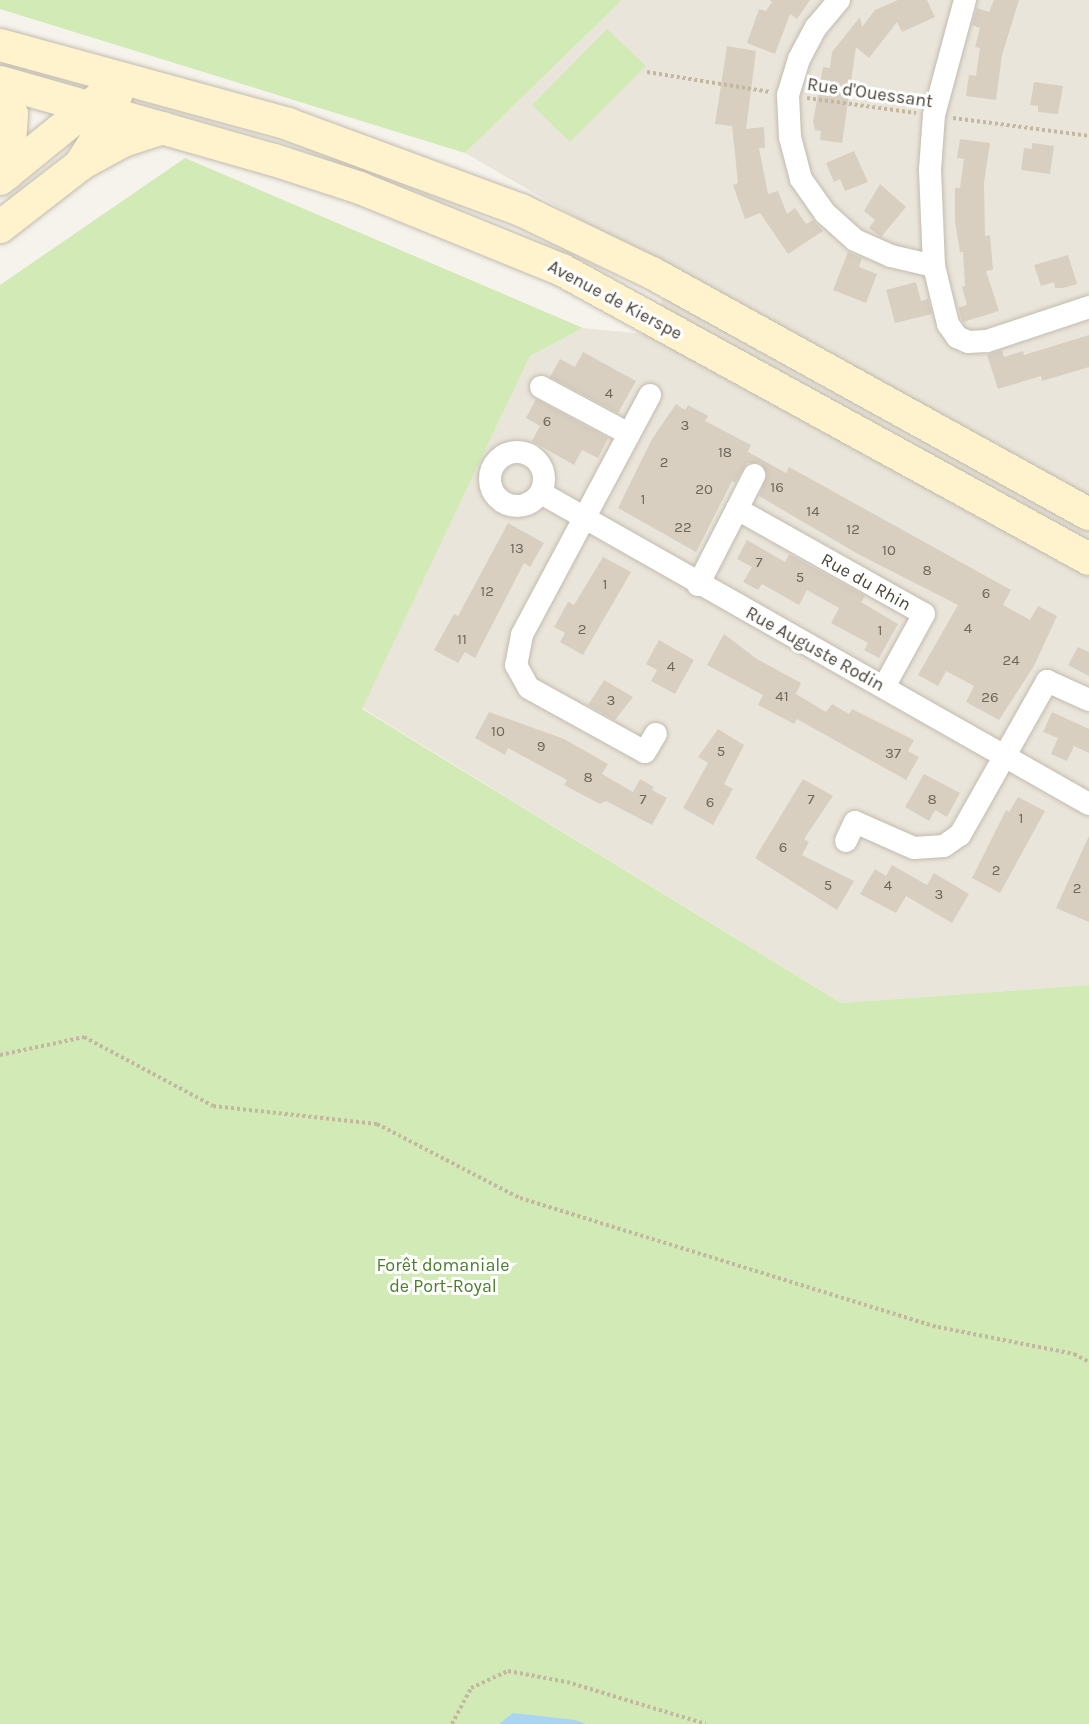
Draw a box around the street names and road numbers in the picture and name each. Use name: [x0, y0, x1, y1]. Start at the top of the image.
street label: Rue d'Ouessant: [806, 73, 934, 113]
street label: Avenue de Kierspe: [544, 255, 686, 345]
street label: Rue du Rhin: [817, 548, 915, 616]
street label: Rue Auguste Rodin: [742, 602, 888, 696]

